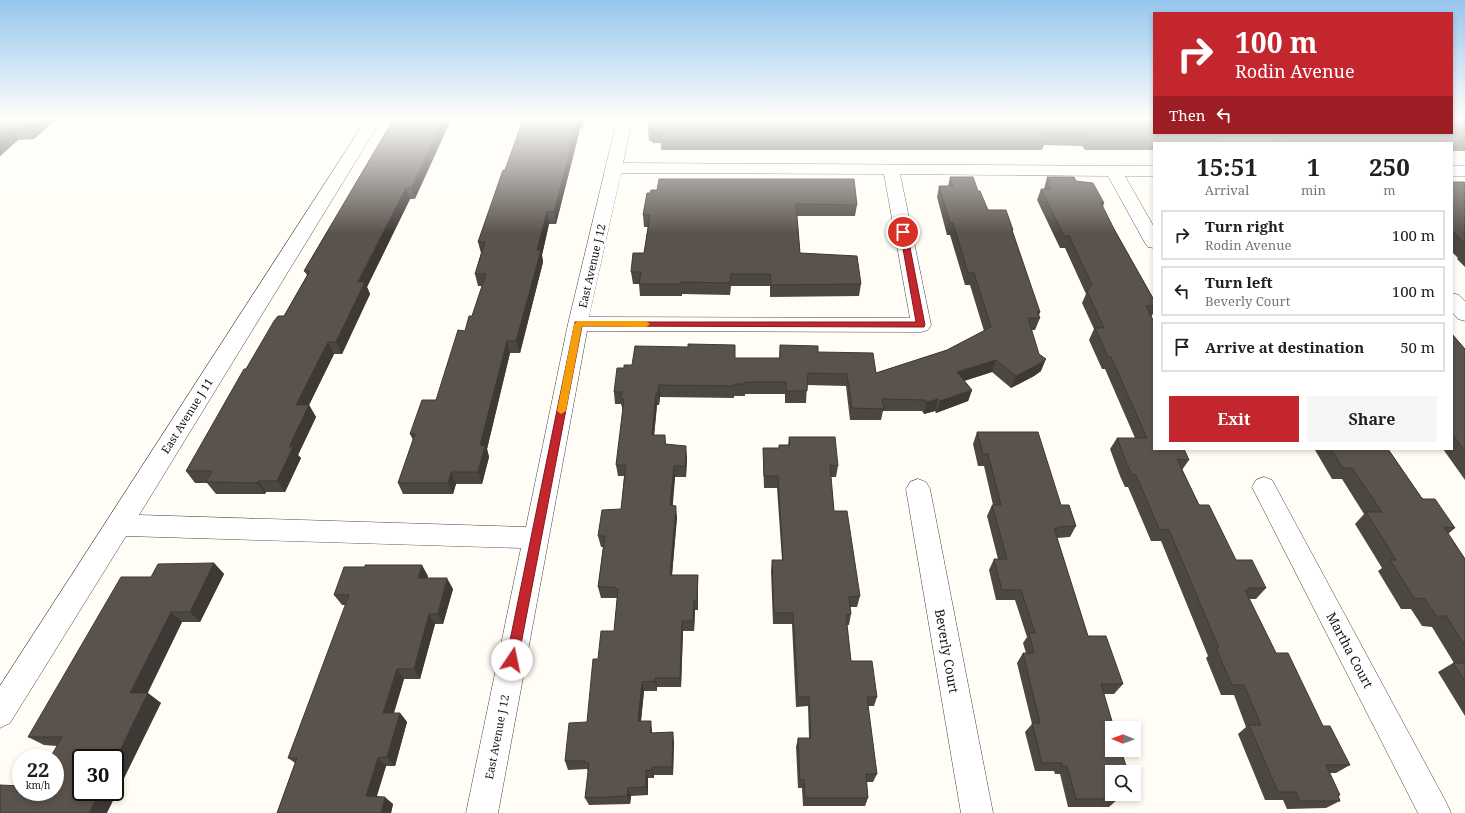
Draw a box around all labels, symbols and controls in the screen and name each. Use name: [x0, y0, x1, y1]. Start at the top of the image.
text: 100 m: [1235, 23, 1317, 61]
icon: right: [1169, 28, 1221, 80]
text: Rodin Avenue: [1235, 59, 1355, 83]
icon: left: [1213, 104, 1235, 126]
text: Then: [1169, 105, 1205, 125]
text: 15:51: [1196, 150, 1258, 183]
text: 1: [1307, 150, 1320, 183]
text: 250: [1369, 150, 1410, 183]
text: Arrival: [1205, 181, 1249, 199]
text: min: [1301, 181, 1326, 199]
text: m: [1383, 181, 1396, 199]
pin: [886, 215, 920, 249]
text: Turn right: [1205, 216, 1284, 236]
icon: arrive: [892, 221, 914, 243]
street label: East Avenue J 12: [575, 222, 608, 309]
icon: right: [1171, 224, 1193, 246]
text: 100 m: [1392, 225, 1435, 245]
text: Rodin Avenue: [1205, 236, 1291, 254]
text: Turn left: [1205, 272, 1273, 292]
icon: left: [1171, 280, 1193, 302]
text: 100 m: [1392, 281, 1435, 301]
text: Beverly Court: [1205, 292, 1290, 310]
icon: arrive: [1171, 336, 1193, 358]
text: Arrive at destination: [1205, 337, 1364, 357]
text: 50 m: [1400, 337, 1435, 357]
street label: East Avenue J 11: [157, 375, 216, 456]
button: Exit: [1169, 396, 1299, 442]
button: Share: [1307, 396, 1437, 442]
street label: Beverly Court: [931, 607, 963, 695]
street label: Martha Court: [1322, 609, 1378, 692]
position arrow: [491, 639, 533, 681]
street label: East Avenue J 12: [481, 693, 512, 781]
north arrow: [1105, 721, 1141, 757]
map controls: [1105, 721, 1141, 801]
speed limit sign: 30: [72, 749, 124, 801]
text: 22: [27, 756, 49, 783]
button: search: [1105, 765, 1141, 801]
text: km/h: [26, 778, 50, 792]

